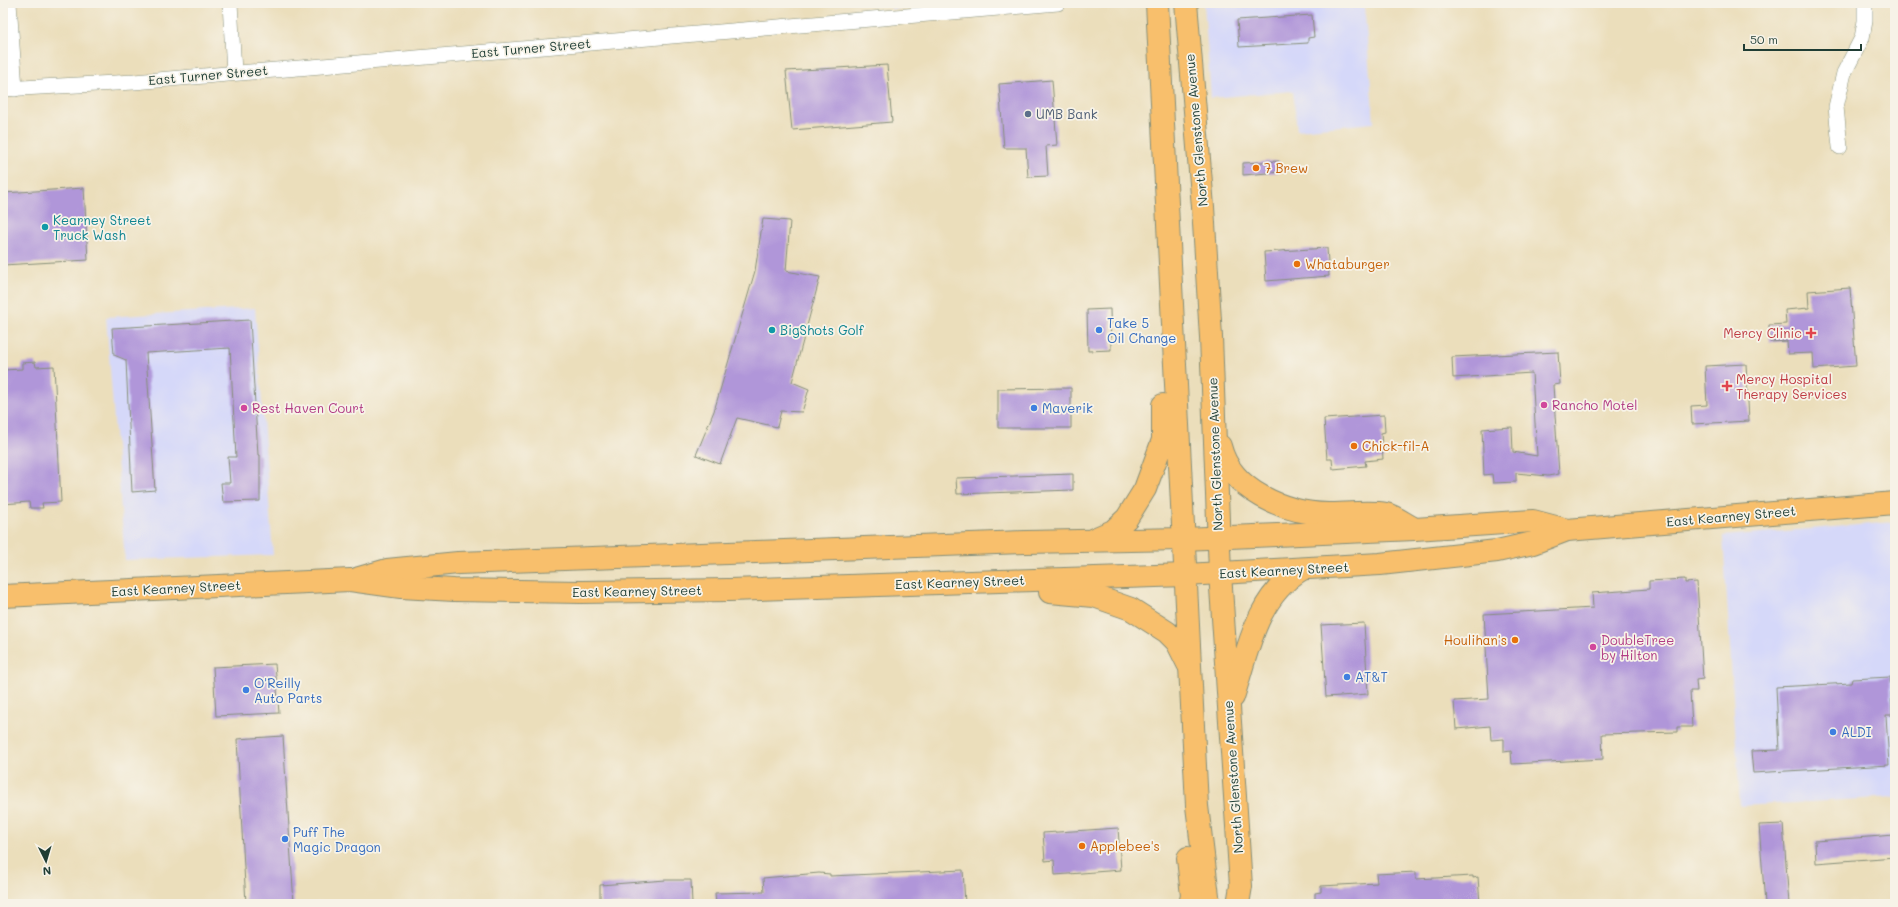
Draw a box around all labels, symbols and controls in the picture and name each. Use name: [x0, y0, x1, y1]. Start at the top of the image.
scale bar: [1744, 26, 1861, 52]
text: 50 m: [1750, 31, 1778, 47]
street label: East Turner Street: [470, 34, 592, 61]
street label: North Glenstone Avenue: [1180, 53, 1211, 207]
street label: East Turner Street: [147, 61, 269, 88]
place label: UMB Bank: [1036, 105, 1098, 122]
marker: UMB Bank: [1023, 109, 1033, 119]
place label: 7 Brew: [1264, 159, 1308, 176]
marker: 7 Brew: [1251, 163, 1261, 173]
place label: Kearney Street Truck Wash: [53, 211, 151, 243]
marker: Kearney Street Truck Wash: [40, 222, 50, 232]
place label: Whataburger: [1305, 255, 1390, 272]
marker: Whataburger: [1292, 259, 1302, 269]
place label: Take 5 Oil Change: [1107, 314, 1176, 346]
place label: BigShots Golf: [780, 321, 865, 338]
place label: Mercy Clinic: [1723, 324, 1802, 341]
marker: BigShots Golf: [767, 325, 777, 335]
marker: Take 5 Oil Change: [1094, 325, 1104, 335]
marker: Mercy Clinic: [1805, 327, 1817, 339]
place label: Mercy Hospital Therapy Services: [1736, 370, 1847, 402]
street label: North Glenstone Avenue: [1203, 377, 1226, 531]
marker: Mercy Hospital Therapy Services: [1721, 380, 1733, 392]
place label: Rancho Motel: [1552, 396, 1638, 413]
place label: Rest Haven Court: [252, 399, 365, 416]
place label: Maverik: [1042, 399, 1093, 416]
marker: Rancho Motel: [1539, 400, 1549, 410]
marker: Rest Haven Court: [239, 403, 249, 413]
marker: Maverik: [1029, 403, 1039, 413]
place label: Chick-fil-A: [1362, 437, 1429, 454]
marker: Chick-fil-A: [1349, 441, 1359, 451]
street label: East Kearney Street: [1666, 501, 1797, 530]
street label: East Kearney Street: [1219, 558, 1350, 581]
street label: East Kearney Street: [895, 571, 1025, 592]
street label: East Kearney Street: [111, 576, 242, 599]
street label: East Kearney Street: [572, 581, 702, 600]
place label: Houlihan's: [1444, 631, 1507, 648]
place label: DoubleTree by Hilton: [1601, 631, 1674, 663]
marker: Houlihan's: [1510, 635, 1520, 645]
marker: DoubleTree by Hilton: [1588, 642, 1598, 652]
place label: AT&T: [1355, 668, 1388, 685]
marker: AT&T: [1342, 672, 1352, 682]
place label: O'Reilly Auto Parts: [254, 674, 322, 706]
marker: O'Reilly Auto Parts: [241, 685, 251, 695]
street label: North Glenstone Avenue: [1219, 700, 1246, 854]
place label: ALDI: [1841, 723, 1872, 740]
marker: ALDI: [1828, 727, 1838, 737]
place label: Puff The Magic Dragon: [293, 823, 381, 855]
marker: Puff The Magic Dragon: [280, 834, 290, 844]
place label: Applebee's: [1090, 837, 1160, 854]
north arrow: [26, 841, 66, 881]
marker: Applebee's: [1077, 841, 1087, 851]
text: N: [42, 864, 52, 879]

